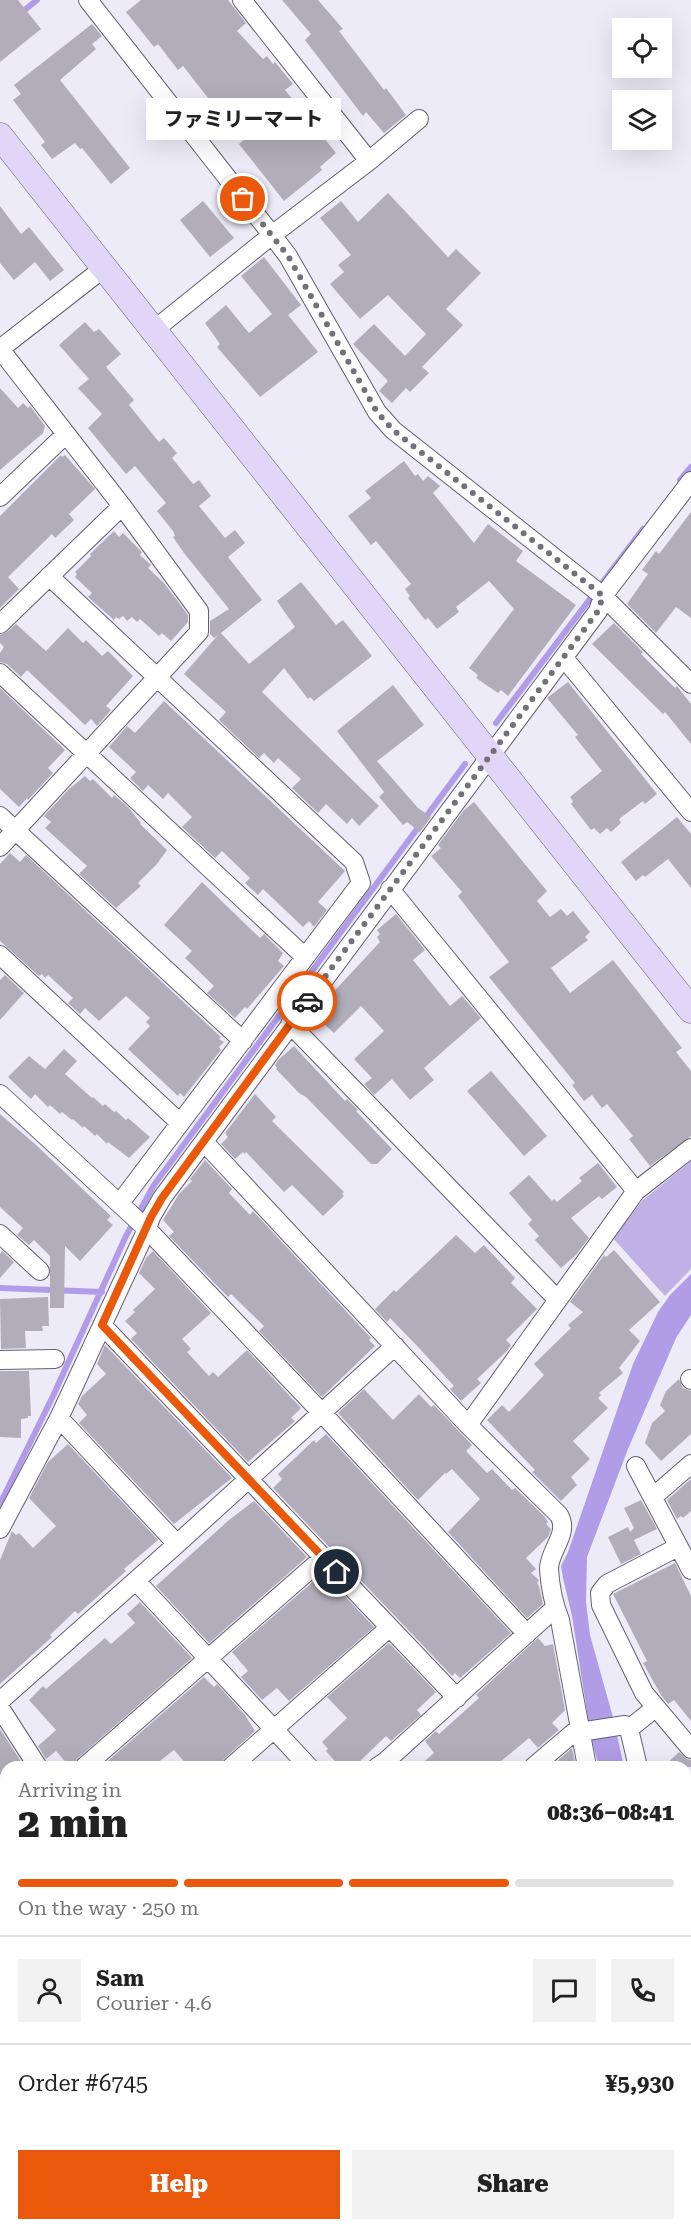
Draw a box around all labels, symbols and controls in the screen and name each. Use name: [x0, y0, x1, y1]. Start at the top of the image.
map controls: [612, 18, 672, 150]
button: locate: [612, 18, 672, 78]
button: layers: [612, 90, 672, 150]
callout: ファミリーマート: [146, 97, 340, 139]
text: ファミリーマート: [164, 107, 324, 131]
pin: [217, 173, 268, 224]
icon: bag: [226, 182, 259, 215]
courier: [277, 971, 337, 1031]
icon: car: [291, 985, 324, 1018]
pin: [311, 1546, 362, 1597]
icon: home: [320, 1555, 353, 1588]
text: Arriving in: [18, 1778, 121, 1802]
text: 08:36–08:41: [547, 1800, 674, 1825]
text: 2 min: [18, 1801, 128, 1847]
text: On the way · 250 m: [18, 1896, 199, 1920]
button: person: [18, 1959, 81, 2022]
button: chat: [533, 1959, 596, 2022]
button: phone: [611, 1959, 674, 2022]
text: Sam: [96, 1966, 144, 1991]
text: Courier · 4.6: [96, 1991, 212, 2015]
text: Order #6745: [18, 2071, 148, 2096]
text: ¥5,930: [605, 2071, 674, 2096]
button: Help: [18, 2150, 340, 2219]
button: Share: [352, 2150, 674, 2219]

